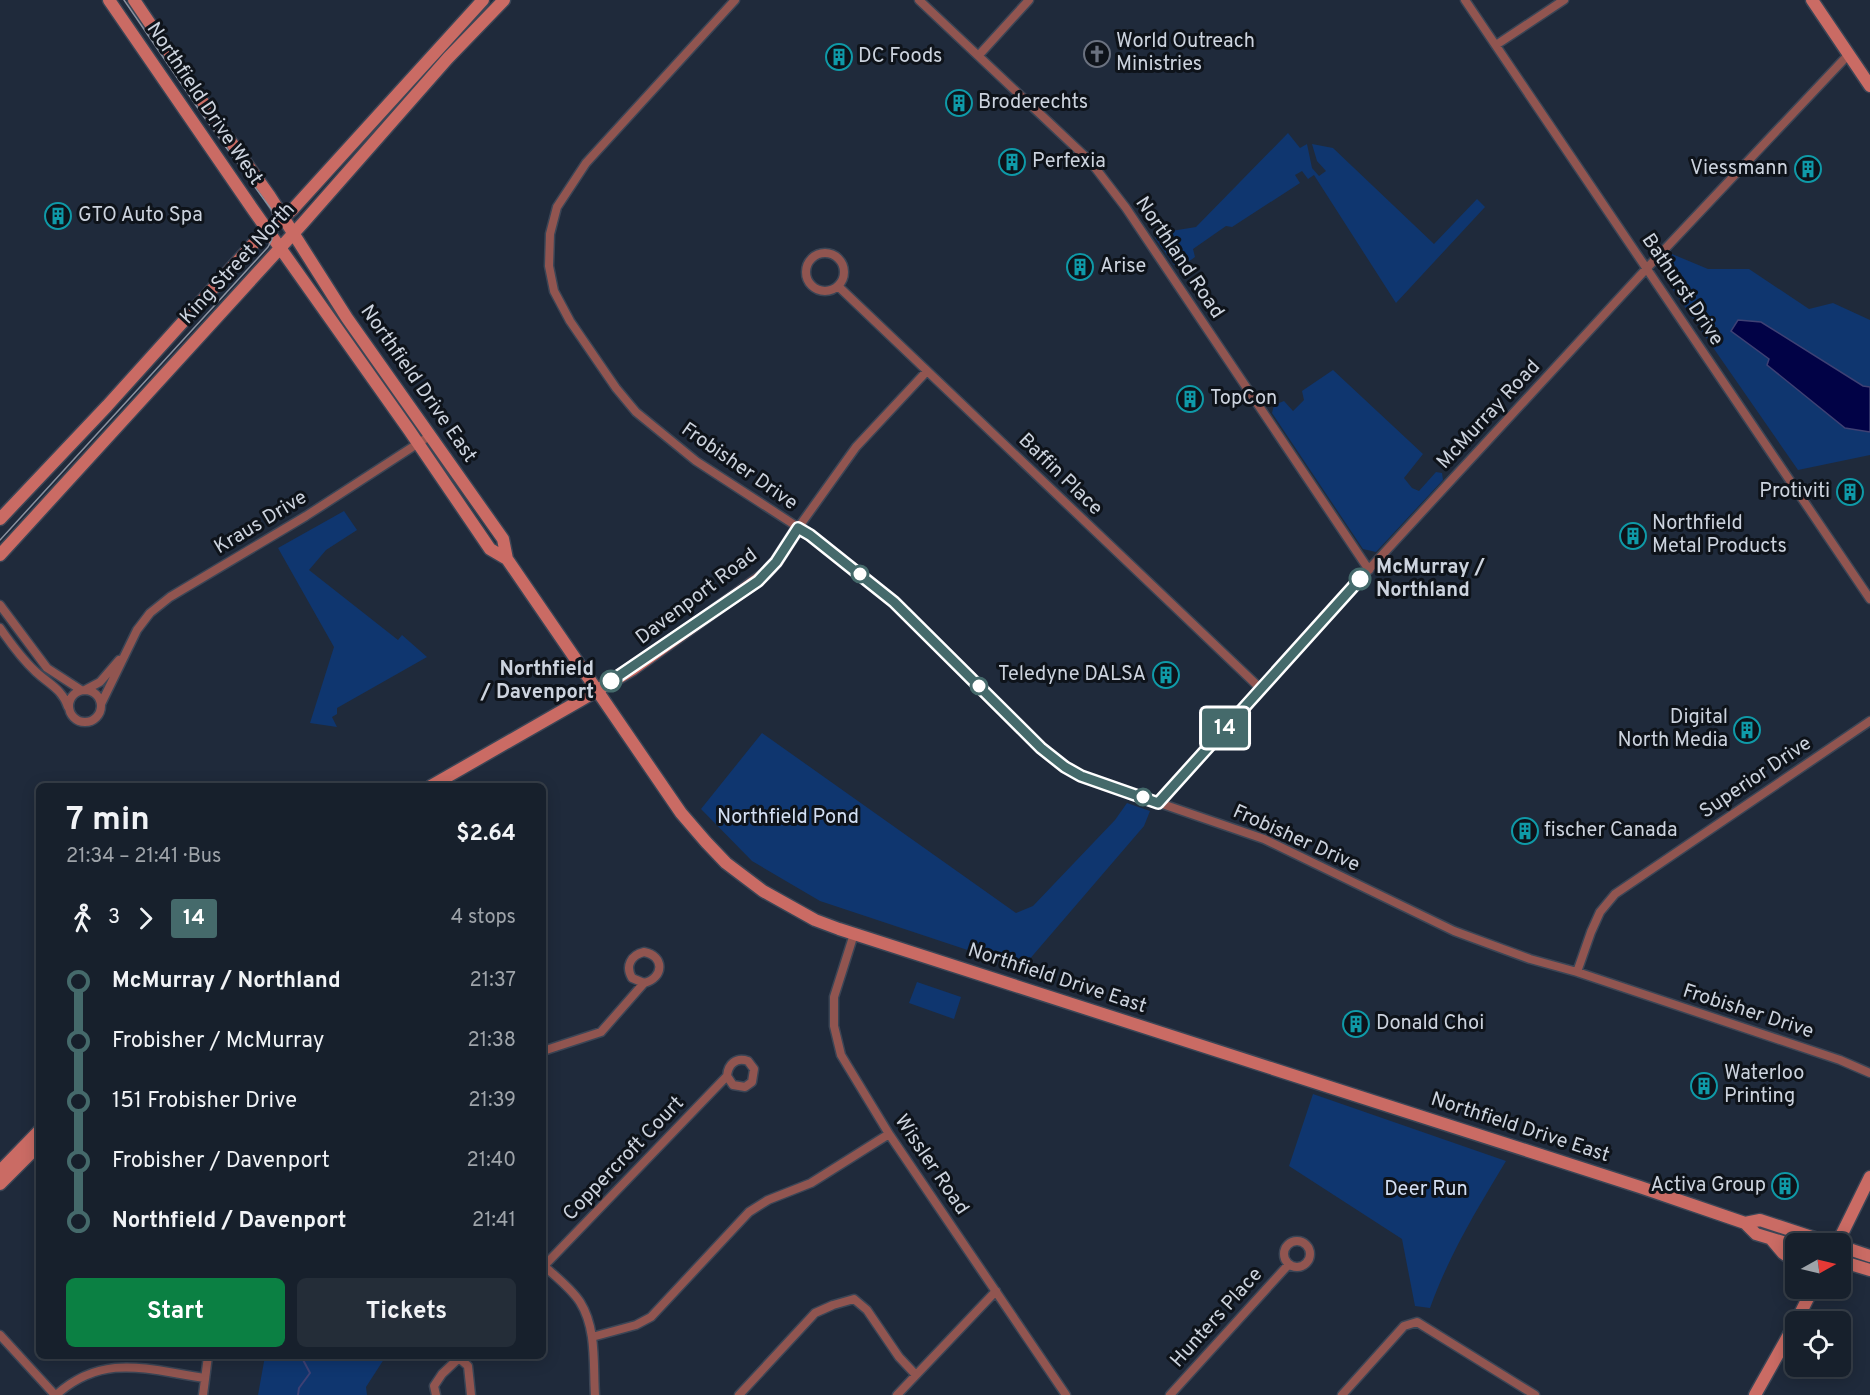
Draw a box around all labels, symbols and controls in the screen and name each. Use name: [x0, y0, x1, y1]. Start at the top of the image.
street label: Northfield Drive West: [140, 18, 268, 190]
place label: World Outreach Ministries: [1116, 29, 1255, 78]
church icon: World Outreach Ministries: [1082, 39, 1112, 69]
building icon: DC Foods: [824, 42, 854, 72]
place label: DC Foods: [858, 44, 943, 70]
building icon: Broderechts: [944, 88, 974, 118]
place label: Broderechts: [978, 90, 1088, 116]
building icon: Perfexia: [997, 147, 1027, 177]
place label: Perfexia: [1032, 149, 1106, 175]
building icon: Viessmann: [1793, 154, 1823, 184]
place label: Viessmann: [1690, 156, 1788, 182]
street label: Northland Road: [1129, 192, 1229, 324]
street label: King Street North: [175, 198, 301, 330]
building icon: GTO Auto Spa: [43, 201, 73, 231]
place label: GTO Auto Spa: [78, 203, 203, 229]
street label: Bathurst Drive: [1635, 229, 1729, 351]
building icon: Arise: [1065, 252, 1095, 282]
place label: Arise: [1100, 254, 1146, 280]
street label: Northfield Drive East: [354, 300, 482, 468]
street label: McMurray Road: [1432, 355, 1546, 475]
building icon: TopCon: [1175, 384, 1205, 414]
place label: TopCon: [1210, 386, 1277, 412]
street label: Frobisher Drive: [676, 417, 802, 517]
street label: Baffin Place: [1012, 428, 1108, 522]
building icon: Protiviti: [1835, 477, 1865, 507]
place label: Protiviti: [1759, 479, 1830, 505]
street label: Kraus Drive: [210, 485, 312, 561]
place label: Northfield Metal Products: [1652, 511, 1787, 560]
building icon: Northfield Metal Products: [1618, 521, 1648, 551]
street label: Davenport Road: [631, 543, 763, 651]
place label: McMurray / Northland: [1376, 555, 1486, 604]
unlabelled marker: [851, 565, 869, 583]
marker: McMurray / Northland: [1349, 568, 1371, 590]
place label: Northfield / Davenport: [480, 657, 594, 706]
building icon: Teledyne DALSA: [1151, 660, 1181, 690]
place label: Teledyne DALSA: [998, 662, 1146, 688]
marker: Northfield / Davenport: [600, 670, 622, 692]
unlabelled marker: [970, 677, 988, 695]
place label: Digital North Media: [1617, 705, 1728, 754]
line badge: 14: [1198, 708, 1252, 748]
text: 14: [1214, 715, 1236, 742]
building icon: Digital North Media: [1732, 715, 1762, 745]
street label: Superior Drive: [1695, 731, 1817, 825]
unlabelled marker: [1134, 788, 1152, 806]
street label: Frobisher Drive: [1228, 799, 1364, 879]
text: 7 min: [66, 800, 150, 842]
park label: Northfield Pond: [717, 805, 859, 831]
building icon: fischer Canada: [1510, 816, 1540, 846]
place label: fischer Canada: [1544, 818, 1678, 844]
text: $2.64: [456, 821, 516, 848]
text: 21:34 – 21:41 · Bus: [66, 844, 222, 870]
icon: walk: [66, 902, 99, 935]
icon: forward: [129, 902, 162, 935]
text: 3: [108, 905, 120, 931]
text: 14: [183, 905, 205, 932]
text: 4 stops: [451, 905, 516, 931]
street label: Northfield Drive East: [964, 938, 1150, 1020]
text: McMurray / Northland: [112, 968, 341, 995]
text: 21:37: [470, 968, 516, 994]
street label: Frobisher Drive: [1679, 979, 1817, 1045]
building icon: Donald Choi: [1341, 1009, 1371, 1039]
place label: Donald Choi: [1376, 1011, 1484, 1037]
text: Frobisher / McMurray: [112, 1028, 324, 1055]
text: 21:38: [468, 1028, 516, 1054]
place label: Waterloo Printing: [1724, 1061, 1804, 1110]
building icon: Waterloo Printing: [1689, 1071, 1719, 1101]
street label: Northfield Drive East: [1427, 1087, 1613, 1169]
text: 151 Frobisher Drive: [112, 1088, 297, 1115]
text: 21:39: [468, 1088, 516, 1114]
street label: Coppercroft Court: [558, 1091, 690, 1227]
street label: Wissler Road: [888, 1110, 974, 1220]
text: Frobisher / Davenport: [112, 1148, 330, 1175]
text: 21:40: [467, 1148, 516, 1174]
building icon: Activa Group: [1770, 1171, 1800, 1201]
place label: Activa Group: [1651, 1173, 1766, 1199]
park label: Deer Run: [1384, 1177, 1468, 1203]
text: Northfield / Davenport: [112, 1208, 346, 1235]
text: 21:41: [472, 1208, 516, 1234]
north arrow: [1785, 1233, 1851, 1299]
map controls: [1785, 1233, 1851, 1377]
street label: Hunters Place: [1165, 1263, 1269, 1373]
button: Start: [66, 1278, 285, 1347]
button: Tickets: [297, 1278, 516, 1347]
button: locate: [1785, 1311, 1851, 1377]

